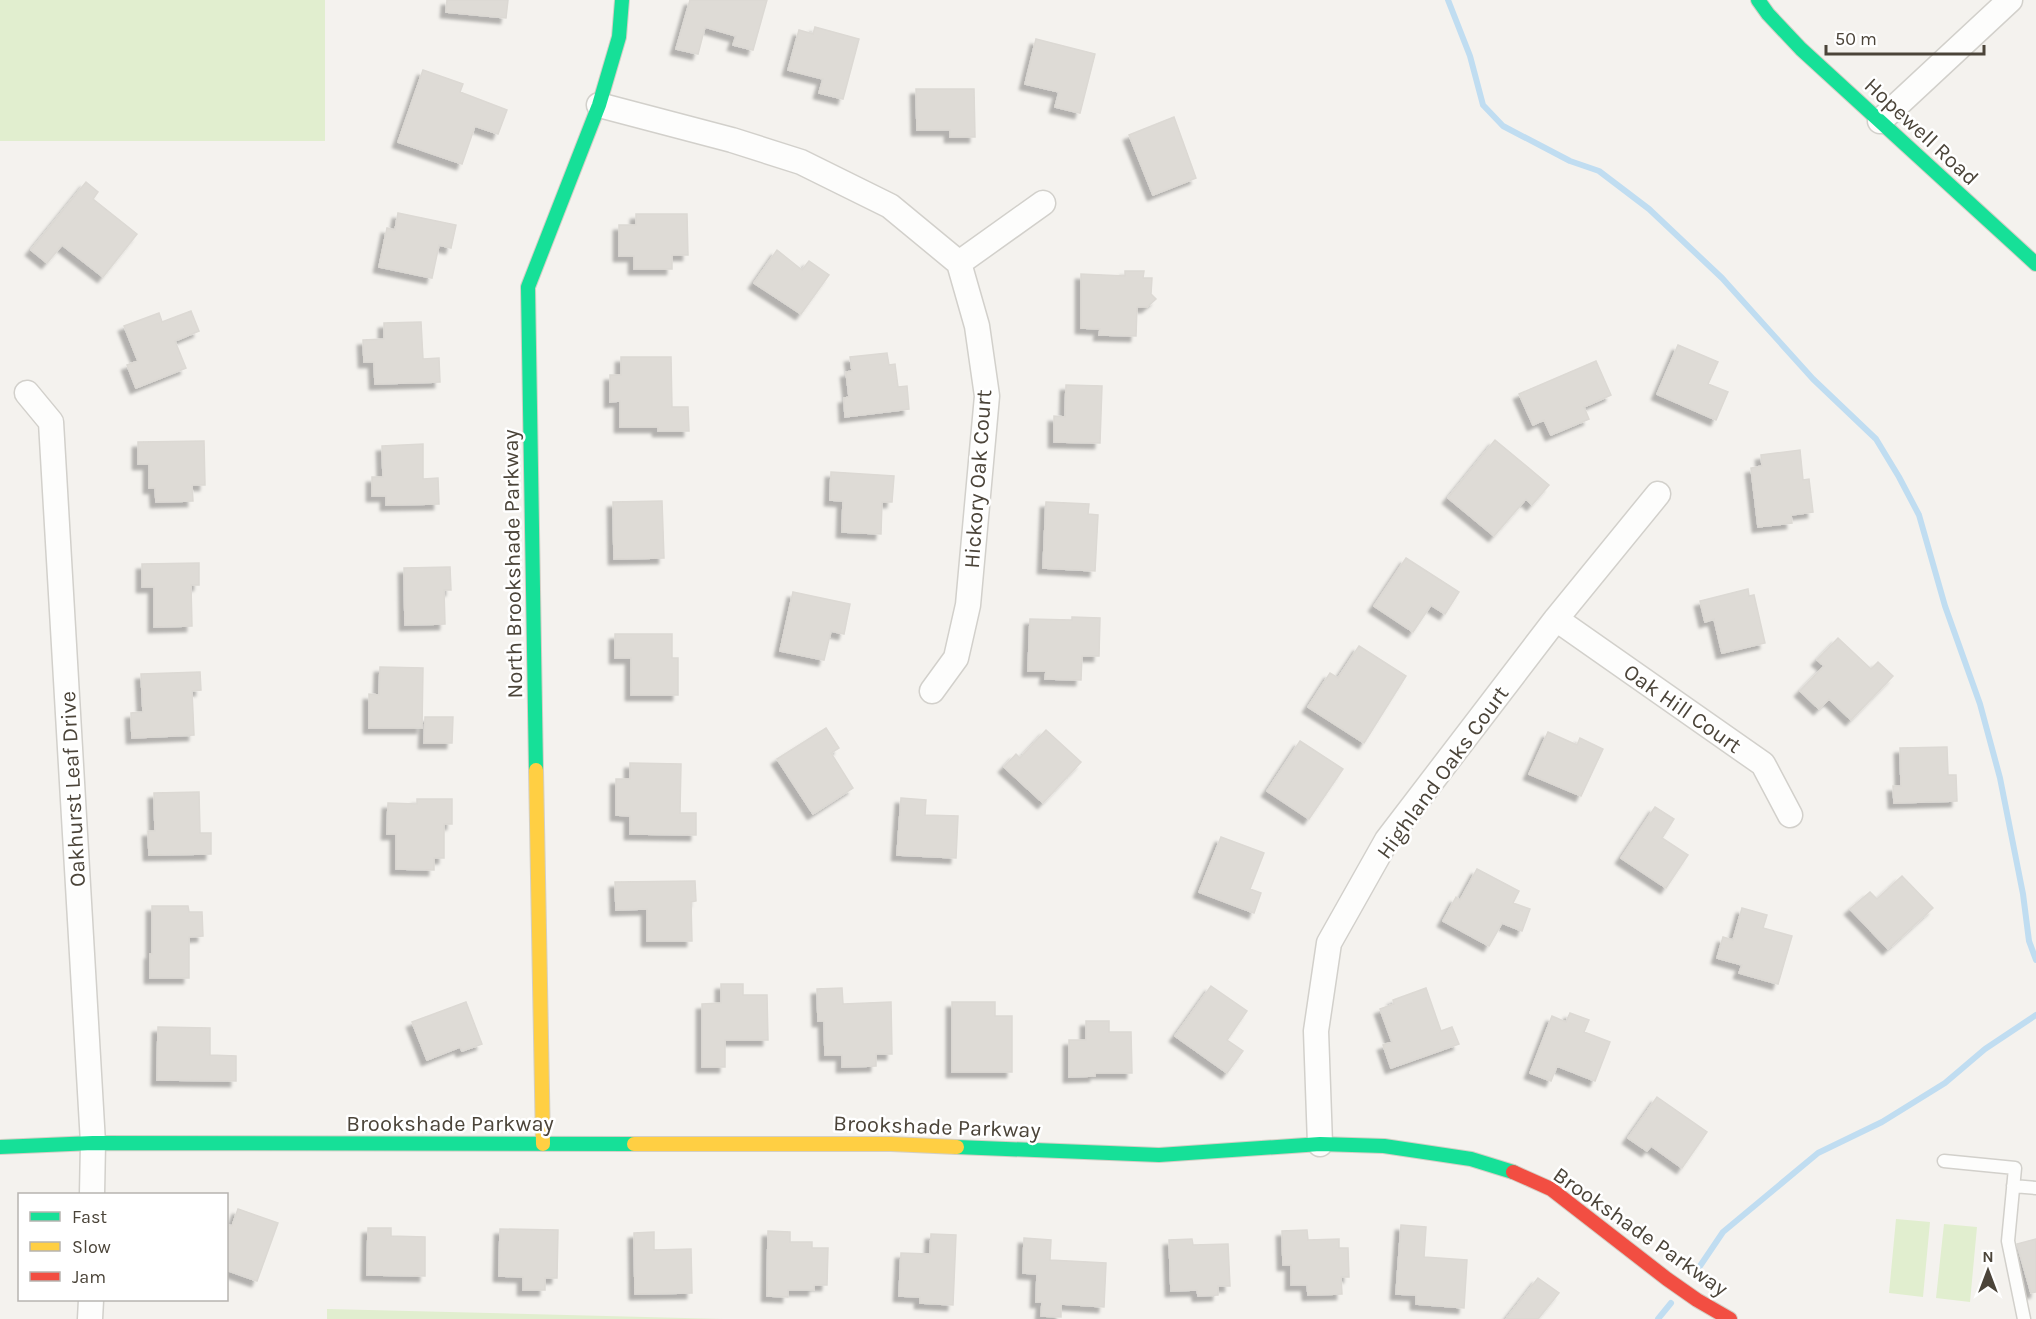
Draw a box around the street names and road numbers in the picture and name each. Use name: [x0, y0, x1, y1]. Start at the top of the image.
street label: Hopewell Road: [1859, 72, 1984, 191]
street label: Hickory Oak Court: [959, 389, 997, 569]
street label: North Brookshade Parkway: [498, 429, 528, 699]
street label: Oak Hill Court: [1619, 659, 1746, 759]
street label: Highland Oaks Court: [1371, 681, 1514, 864]
street label: Oakhurst Leaf Drive: [55, 690, 91, 888]
street label: Brookshade Parkway: [833, 1110, 1041, 1144]
street label: Brookshade Parkway: [346, 1111, 554, 1137]
street label: Brookshade Parkway: [1548, 1162, 1733, 1302]

